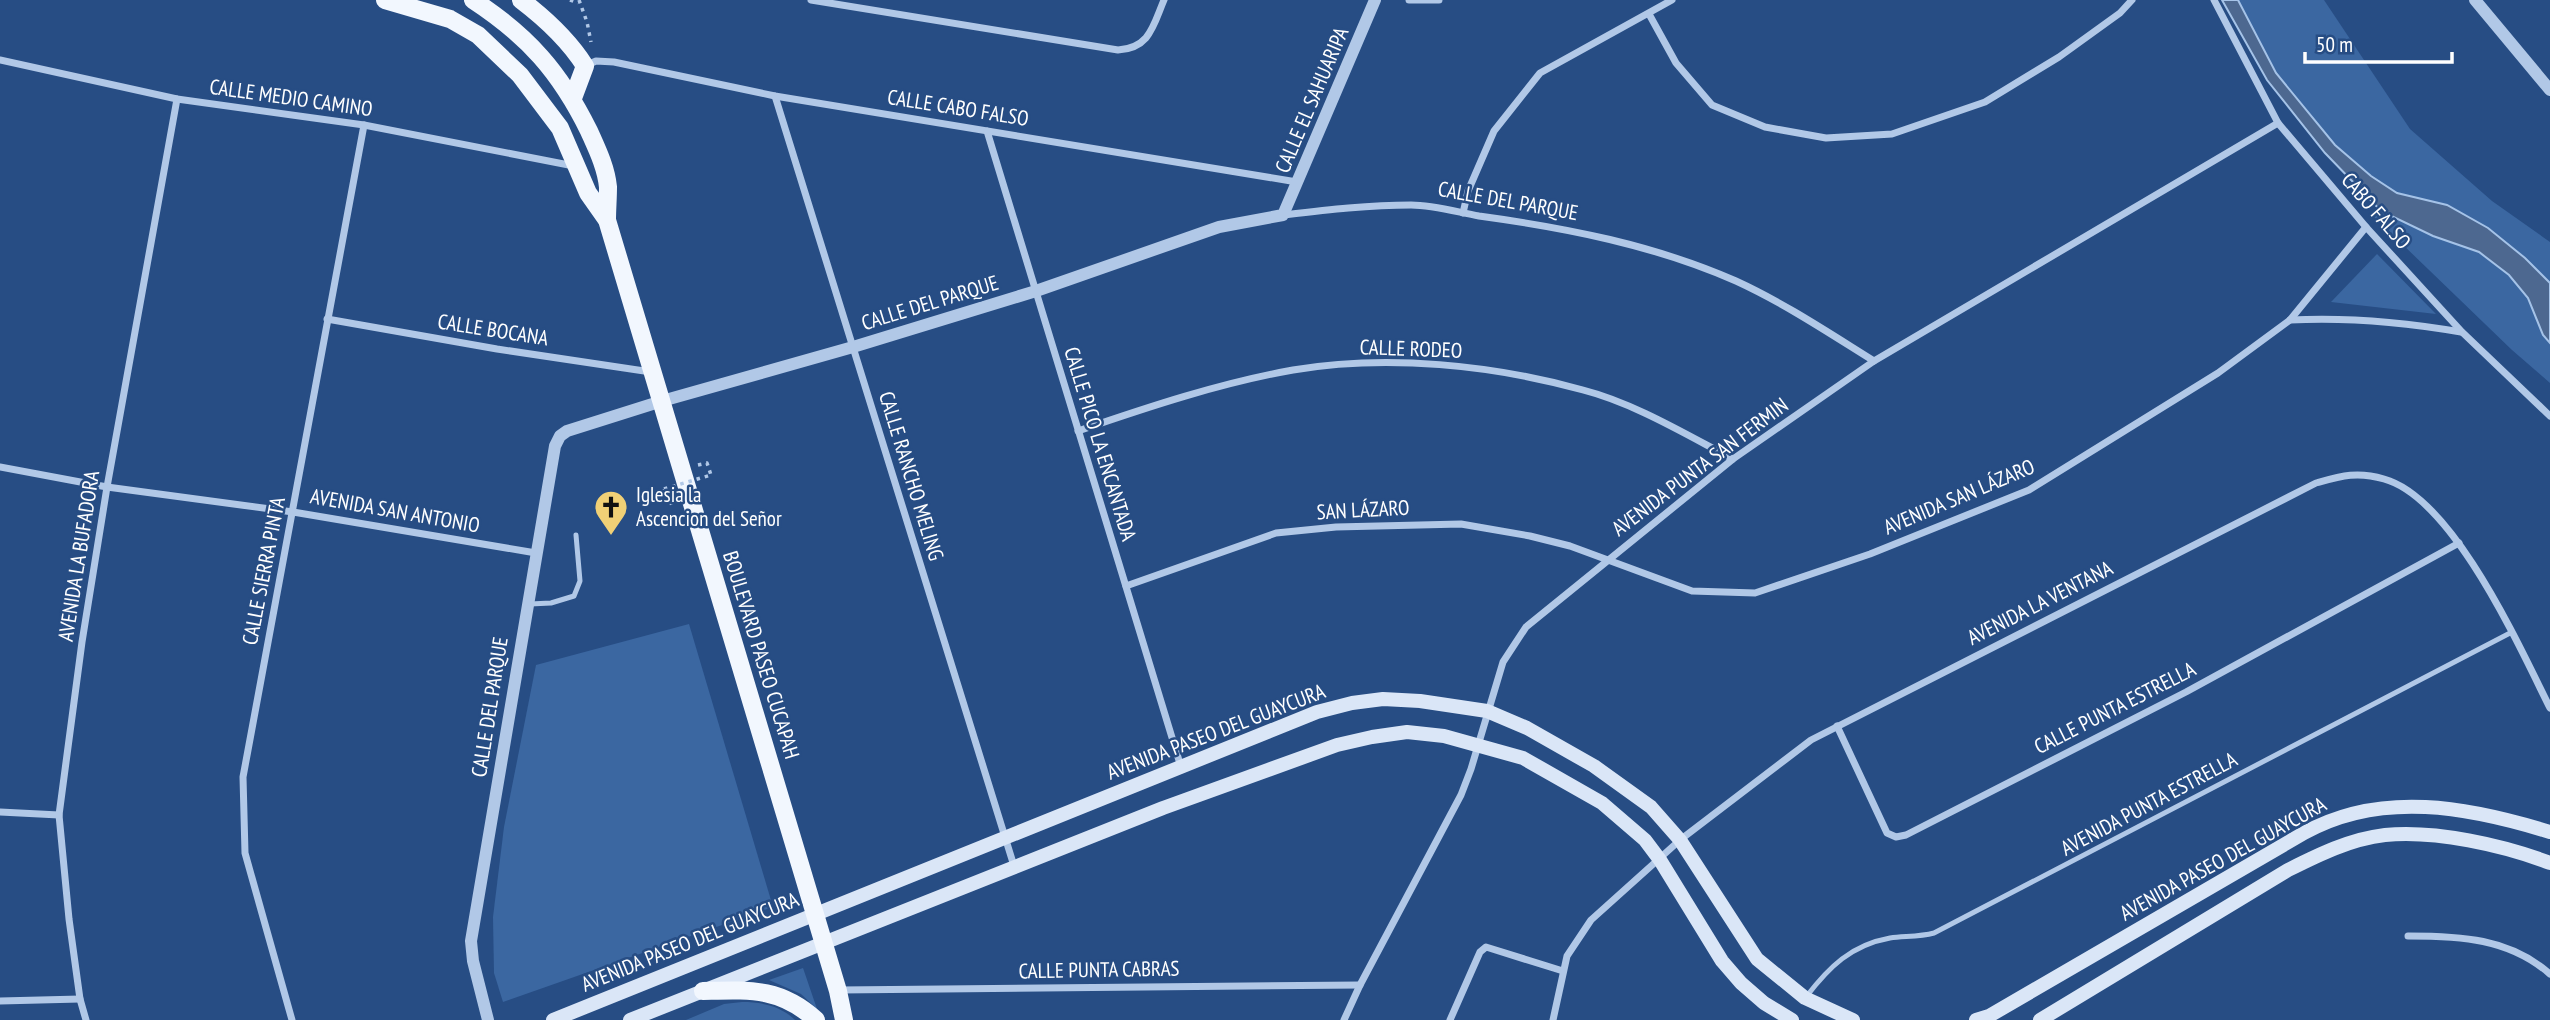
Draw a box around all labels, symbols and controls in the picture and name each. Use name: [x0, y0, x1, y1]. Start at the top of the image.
scale bar: [2305, 21, 2452, 65]
street label: CALLE EL SAHUARIPA: [1269, 23, 1354, 177]
text: 50 m: [2316, 31, 2353, 58]
street label: CALLE MEDIO CAMINO: [208, 73, 374, 122]
street label: CALLE CABO FALSO: [886, 83, 1031, 132]
street label: CABO FALSO: [2336, 167, 2417, 255]
street label: CALLE DEL PARQUE: [1436, 175, 1580, 226]
street label: CALLE DEL PARQUE: [858, 269, 1002, 336]
street label: CALLE BOCANA: [436, 307, 550, 352]
street label: CALLE RODEO: [1359, 333, 1463, 364]
street label: CALLE PICO LA ENCANTADA: [1058, 344, 1143, 544]
street label: CALLE RANCHO MELING: [873, 388, 950, 564]
street label: AVENIDA PUNTA SAN FERMIN: [1606, 391, 1793, 542]
street label: AVENIDA SAN LÁZARO: [1879, 453, 2038, 540]
street label: AVENIDA LA BUFADORA: [52, 469, 105, 643]
place label: Iglesia la Ascencion del Señor: [636, 481, 782, 532]
street label: AVENIDA SAN ANTONIO: [308, 482, 482, 539]
church icon: Iglesia la Ascencion del Señor: [592, 488, 630, 537]
street label: SAN LÁZARO: [1316, 494, 1410, 525]
street label: CALLE SIERRA PINTA: [236, 495, 291, 647]
street label: BOULEVARD PASEO CUCAPAH: [717, 548, 806, 762]
street label: AVENIDA LA VENTANA: [1962, 554, 2117, 651]
street label: CALLE DEL PARQUE: [465, 635, 514, 779]
street label: CALLE PUNTA ESTRELLA: [2030, 655, 2200, 760]
street label: AVENIDA PASEO DEL GUAYCURA: [1103, 677, 1329, 786]
street label: AVENIDA PUNTA ESTRELLA: [2056, 746, 2242, 861]
street label: AVENIDA PASEO DEL GUAYCURA: [2115, 790, 2331, 927]
street label: AVENIDA PASEO DEL GUAYCURA: [577, 886, 802, 998]
street label: CALLE PUNTA CABRAS: [1018, 955, 1180, 984]

